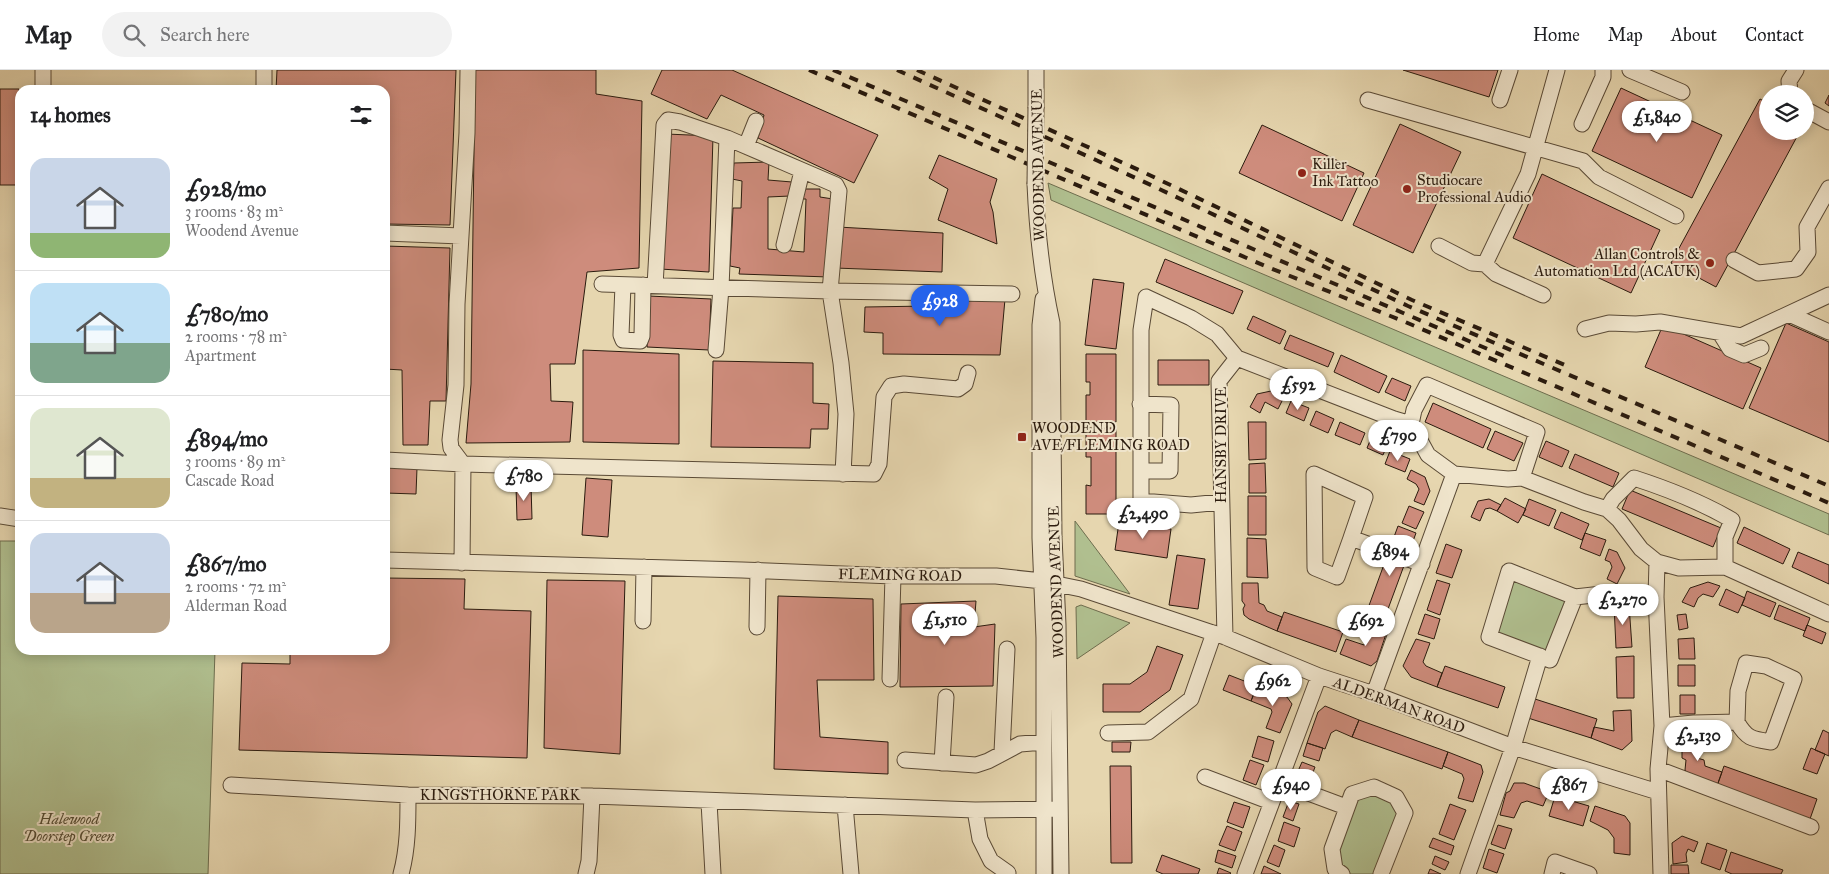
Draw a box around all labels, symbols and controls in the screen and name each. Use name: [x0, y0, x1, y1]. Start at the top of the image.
search box: [102, 12, 452, 57]
text: Map: [25, 20, 72, 50]
icon: search: [120, 21, 148, 49]
text: Search here: [160, 23, 250, 46]
text: Home: [1533, 24, 1580, 46]
text: Map: [1608, 24, 1643, 46]
text: About: [1671, 24, 1717, 46]
text: Contact: [1745, 24, 1804, 46]
map controls: [1759, 85, 1814, 140]
button: layers: [1759, 85, 1814, 140]
street label: WOODEND AVENUE: [1028, 88, 1048, 241]
pin: £1,840: [1616, 100, 1698, 143]
icon: filters: [347, 101, 375, 129]
text: 14 homes: [30, 102, 111, 128]
text: £1,840: [1633, 107, 1681, 126]
place label: Killer Ink Tattoo: [1312, 155, 1379, 190]
marker: Killer Ink Tattoo: [1296, 167, 1308, 179]
place label: Studiocare Professional Audio: [1417, 171, 1532, 206]
text: £928/mo: [185, 176, 266, 202]
icon: home: [70, 178, 130, 238]
marker: Studiocare Professional Audio: [1401, 183, 1413, 195]
text: 3 rooms · 83 m²: [185, 202, 283, 221]
text: Woodend Avenue: [185, 221, 299, 240]
place label: Allan Controls & Automation Ltd (ACAUK): [1533, 245, 1700, 281]
marker: Allan Controls & Automation Ltd (ACAUK): [1704, 257, 1716, 269]
pin: £928: [910, 284, 970, 327]
text: £928: [922, 291, 958, 310]
text: £780/mo: [185, 301, 268, 327]
icon: home: [70, 303, 130, 363]
text: 2 rooms · 78 m²: [185, 327, 287, 346]
text: Apartment: [185, 346, 257, 365]
pin: £592: [1268, 368, 1328, 411]
text: £592: [1280, 375, 1316, 394]
street label: HANSBY DRIVE: [1212, 386, 1230, 503]
place label: WOODEND AVE/FLEMING ROAD: [1031, 419, 1190, 454]
pin: £790: [1368, 420, 1428, 462]
text: £894/mo: [185, 426, 268, 452]
text: £790: [1379, 426, 1417, 445]
icon: home: [70, 428, 130, 488]
marker: WOODEND AVE/FLEMING ROAD: [1016, 431, 1028, 443]
text: 3 rooms · 89 m²: [185, 452, 285, 471]
pin: £780: [494, 460, 554, 502]
text: £780: [505, 466, 543, 485]
text: Cascade Road: [185, 471, 274, 490]
pin: £2,490: [1102, 498, 1184, 540]
text: £2,490: [1118, 504, 1168, 523]
street label: WOODEND AVENUE: [1044, 505, 1068, 659]
pin: £894: [1360, 534, 1420, 577]
text: £894: [1371, 541, 1409, 560]
text: £867/mo: [185, 551, 267, 577]
icon: home: [70, 553, 130, 613]
street label: FLEMING ROAD: [838, 565, 962, 585]
text: 2 rooms · 72 m²: [185, 577, 286, 596]
pin: £2,270: [1582, 584, 1664, 626]
text: £2,270: [1599, 590, 1647, 609]
text: Alderman Road: [185, 596, 287, 615]
pin: £1,510: [904, 604, 986, 646]
pin: £692: [1336, 604, 1396, 647]
text: £1,510: [923, 610, 967, 629]
text: £692: [1348, 611, 1384, 630]
pin: £962: [1243, 664, 1303, 707]
text: £962: [1255, 671, 1291, 690]
street label: ALDERMAN ROAD: [1330, 672, 1468, 737]
pin: £2,130: [1657, 720, 1739, 762]
text: £2,130: [1675, 726, 1721, 745]
pin: £940: [1261, 768, 1321, 811]
pin: £867: [1539, 768, 1599, 811]
text: £940: [1272, 775, 1310, 794]
text: £867: [1551, 775, 1587, 794]
street label: KINGSTHORNE PARK: [420, 786, 581, 804]
park label: Halewood Doorstep Green: [24, 810, 115, 846]

